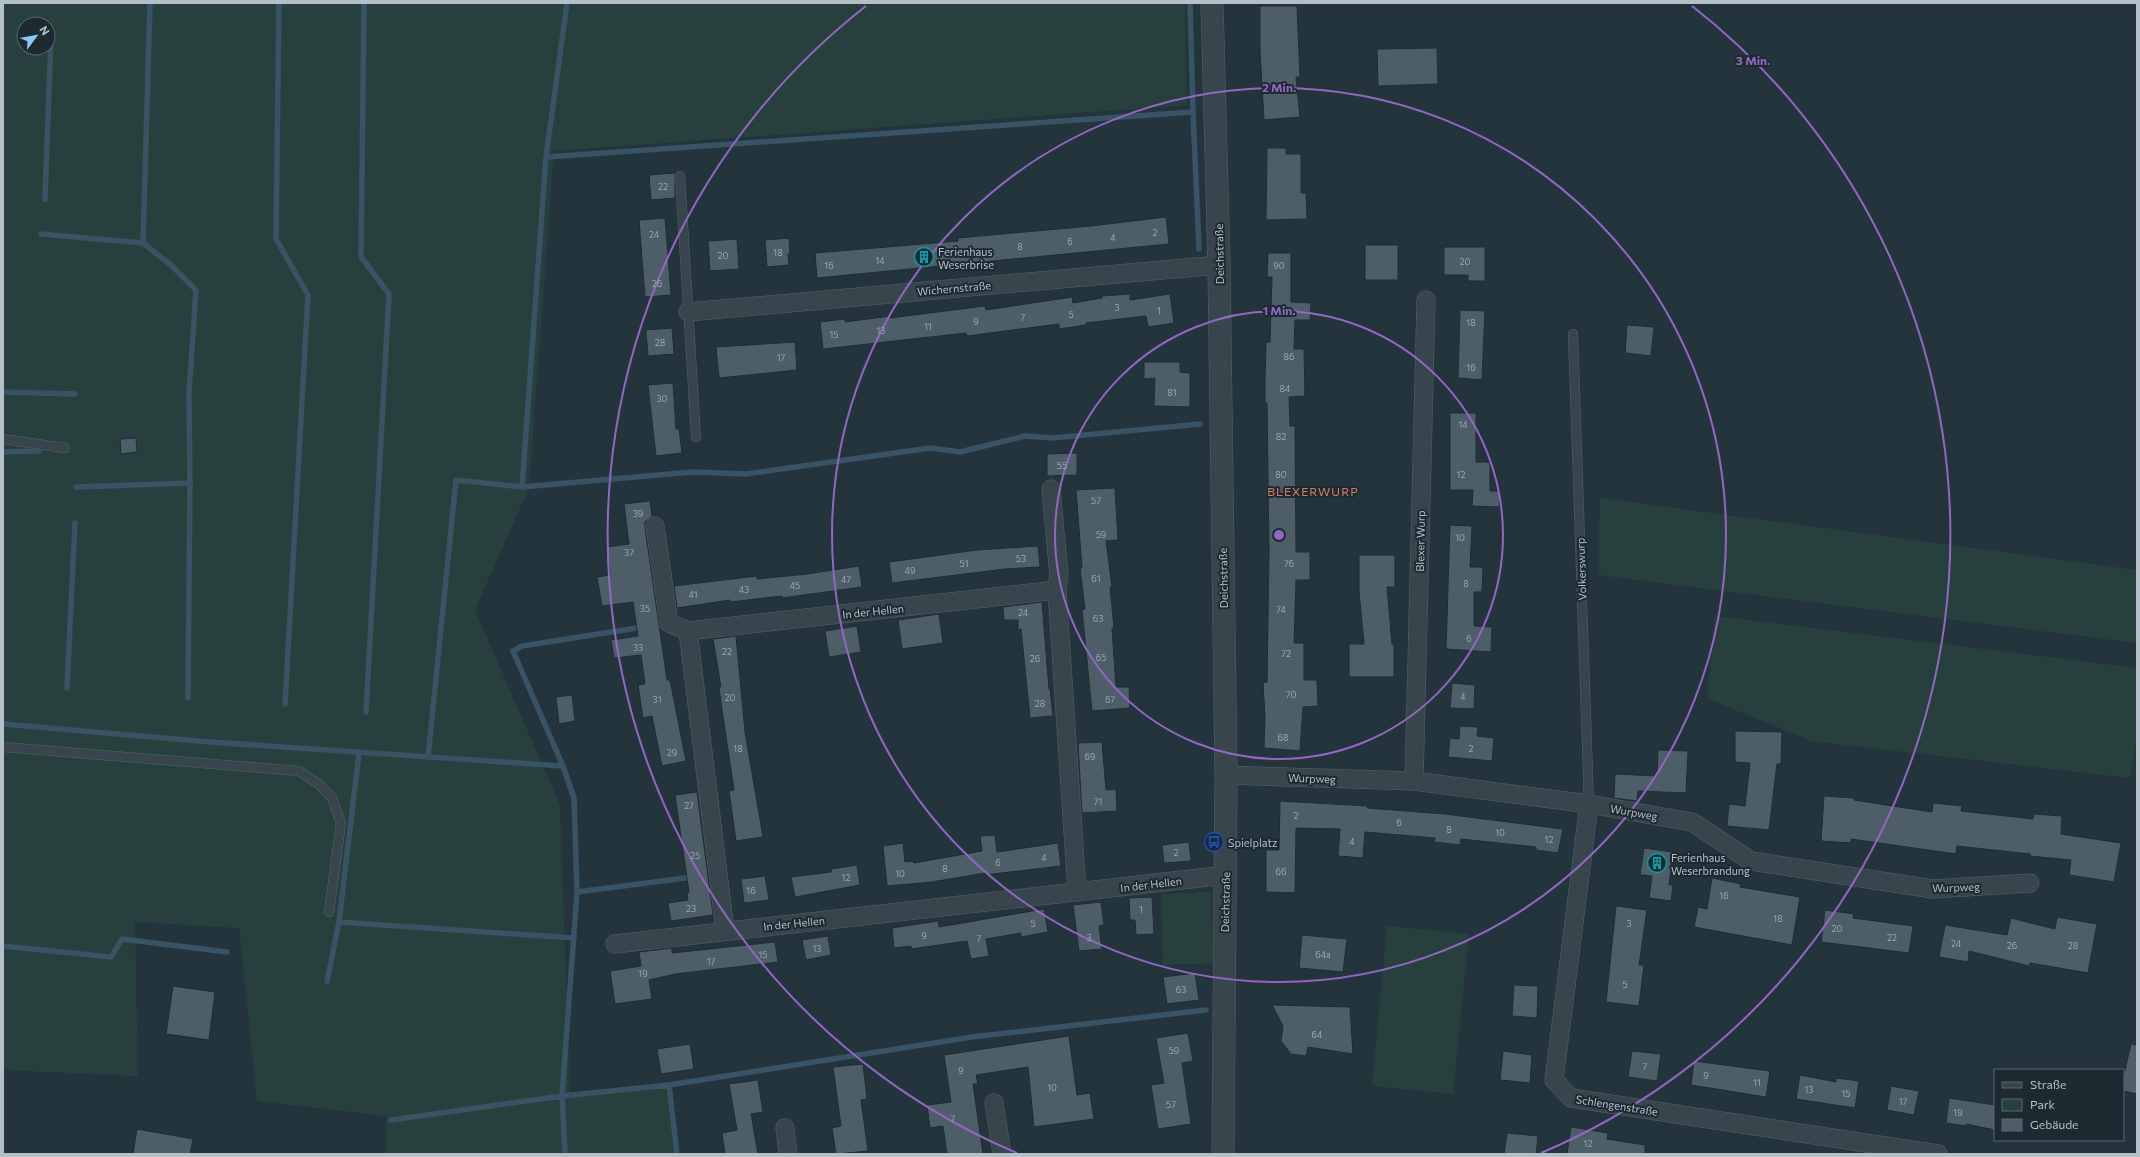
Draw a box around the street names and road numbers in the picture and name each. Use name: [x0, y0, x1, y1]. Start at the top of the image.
street label: Deichstraße: [1212, 223, 1226, 284]
street label: Wichernstraße: [916, 278, 992, 298]
street label: Blexer Wurp: [1413, 510, 1427, 572]
street label: Volkerswurp: [1573, 537, 1589, 601]
street label: Deichstraße: [1216, 547, 1230, 608]
street label: In der Hellen: [842, 601, 904, 621]
street label: Wurpweg: [1288, 771, 1336, 785]
street label: Wurpweg: [1609, 801, 1659, 823]
street label: Deichstraße: [1218, 871, 1232, 932]
street label: In der Hellen: [1119, 874, 1183, 894]
street label: Wurpweg: [1932, 880, 1980, 894]
street label: In der Hellen: [763, 913, 825, 933]
street label: Schlengenstraße: [1575, 1092, 1659, 1118]

